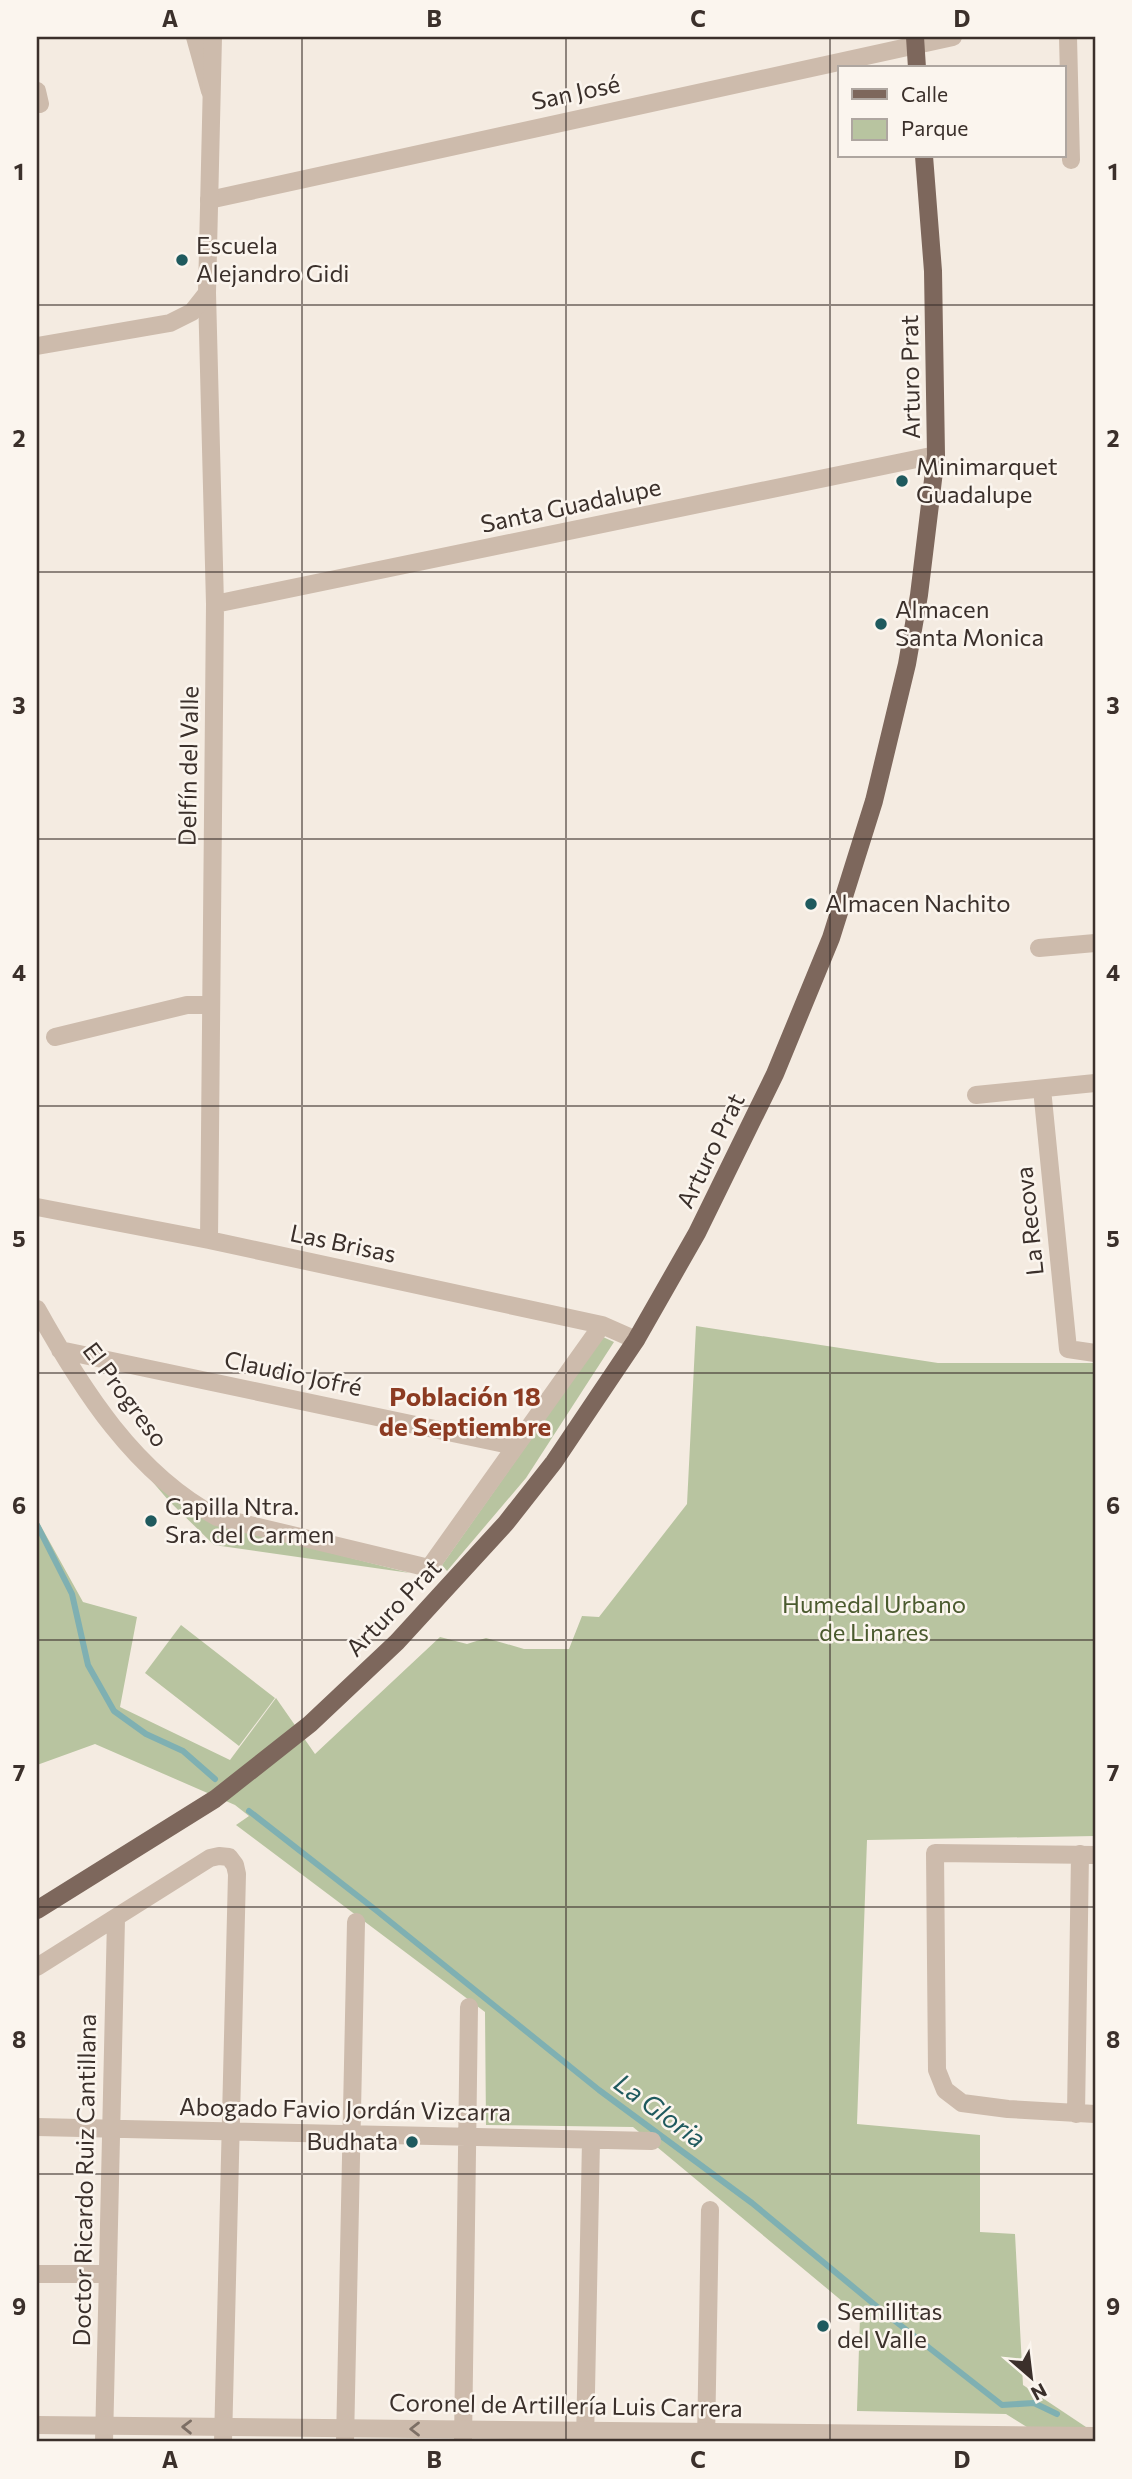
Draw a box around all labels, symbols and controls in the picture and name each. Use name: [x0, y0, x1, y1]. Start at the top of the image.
text: A: [162, 4, 179, 32]
text: B: [426, 4, 442, 32]
text: C: [690, 4, 706, 32]
text: D: [954, 4, 971, 32]
legend: [838, 66, 1066, 158]
street label: San José: [529, 68, 623, 115]
text: Calle: [901, 81, 948, 106]
text: Parque: [901, 115, 968, 140]
text: 1: [14, 157, 24, 185]
text: 1: [1108, 157, 1118, 185]
place label: Escuela Alejandro Gidi: [196, 230, 350, 287]
marker: Escuela Alejandro Gidi: [174, 252, 190, 268]
street label: Arturo Prat: [894, 314, 925, 439]
text: 2: [12, 424, 26, 452]
text: 2: [1106, 424, 1120, 452]
place label: Minimarquet Guadalupe: [916, 451, 1058, 508]
street label: Santa Guadalupe: [478, 471, 664, 538]
marker: Minimarquet Guadalupe: [894, 473, 910, 489]
place label: Almacen Santa Monica: [895, 594, 1044, 651]
marker: Almacen Santa Monica: [873, 616, 889, 632]
street label: Delfín del Valle: [172, 686, 203, 846]
text: 3: [12, 691, 26, 719]
text: 3: [1106, 691, 1120, 719]
place label: Almacen Nachito: [825, 888, 1010, 917]
marker: Almacen Nachito: [803, 896, 819, 912]
text: 4: [12, 958, 26, 986]
text: 4: [1106, 958, 1120, 986]
street label: Arturo Prat: [669, 1088, 750, 1213]
street label: La Recova: [1008, 1165, 1049, 1277]
street label: Las Brisas: [288, 1217, 399, 1268]
text: 5: [12, 1224, 26, 1252]
text: 5: [1106, 1224, 1120, 1252]
street label: El Progreso: [77, 1336, 175, 1452]
street label: Claudio Jofré: [222, 1344, 365, 1401]
district label: Población 18 de Septiembre: [379, 1380, 551, 1441]
text: 6: [12, 1491, 26, 1519]
place label: Capilla Ntra. Sra. del Carmen: [165, 1491, 334, 1548]
text: 6: [1106, 1491, 1120, 1519]
marker: Capilla Ntra. Sra. del Carmen: [143, 1513, 159, 1529]
street label: Arturo Prat: [339, 1552, 447, 1662]
park label: Humedal Urbano de Linares: [782, 1589, 966, 1646]
text: 7: [13, 1758, 25, 1786]
text: 7: [1107, 1758, 1119, 1786]
street label: Doctor Ricardo Ruiz Cantillana: [66, 2013, 101, 2346]
text: 8: [12, 2025, 26, 2053]
text: 8: [1106, 2025, 1120, 2053]
water label: La Gloria: [609, 2066, 713, 2153]
street label: Abogado Favio Jordán Vizcarra: [179, 2091, 511, 2126]
place label: Budhata: [307, 2126, 398, 2155]
marker: Budhata: [404, 2134, 420, 2150]
text: 9: [12, 2292, 26, 2320]
text: 9: [1106, 2292, 1120, 2320]
place label: Semillitas del Valle: [837, 2296, 943, 2353]
marker: Semillitas del Valle: [815, 2318, 831, 2334]
north arrow: [996, 2342, 1066, 2412]
text: N: [1028, 2379, 1051, 2406]
street label: Coronel de Artillería Luis Carrera: [389, 2387, 743, 2422]
one-way arrow: [181, 2419, 192, 2435]
one-way arrow: [409, 2421, 419, 2437]
text: A: [162, 2445, 179, 2473]
text: B: [426, 2445, 442, 2473]
text: C: [690, 2445, 706, 2473]
text: D: [954, 2445, 971, 2473]

